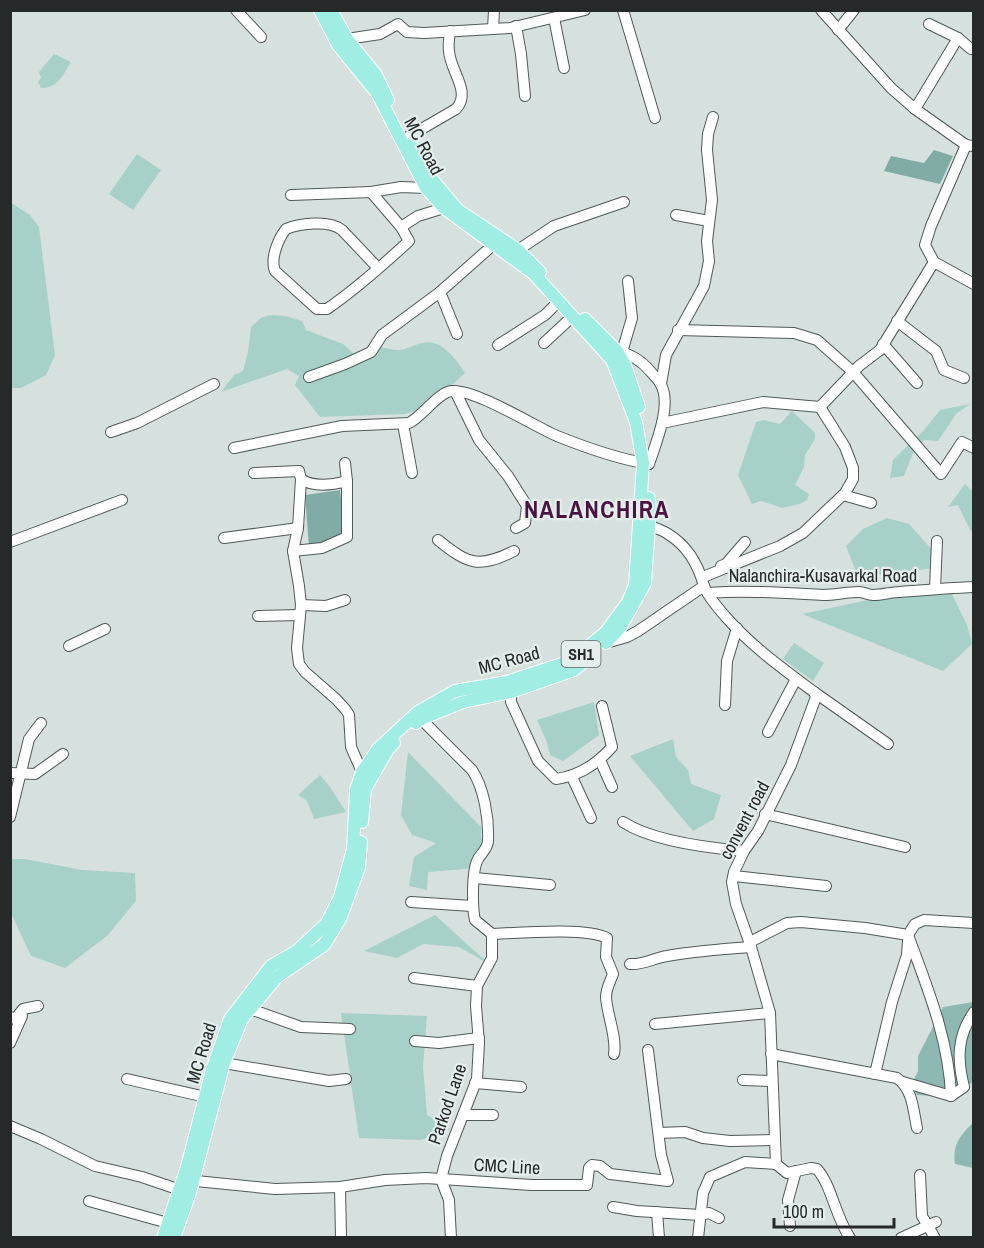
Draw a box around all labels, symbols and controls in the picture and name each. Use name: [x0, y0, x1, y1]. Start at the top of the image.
street label: MC Road: [398, 113, 450, 179]
district label: NALANCHIRA: [524, 493, 670, 525]
street label: Nalanchira-Kusavarkal Road: [729, 563, 917, 588]
street label: MC Road: [476, 640, 542, 680]
road number: SH1: [562, 641, 600, 667]
street label: convent road: [713, 776, 775, 864]
street label: MC Road: [180, 1020, 222, 1086]
street label: Parkod Lane: [422, 1060, 472, 1148]
street label: CMC Line: [473, 1152, 541, 1180]
scale bar: [774, 1191, 894, 1229]
text: 100 m: [783, 1199, 824, 1224]

